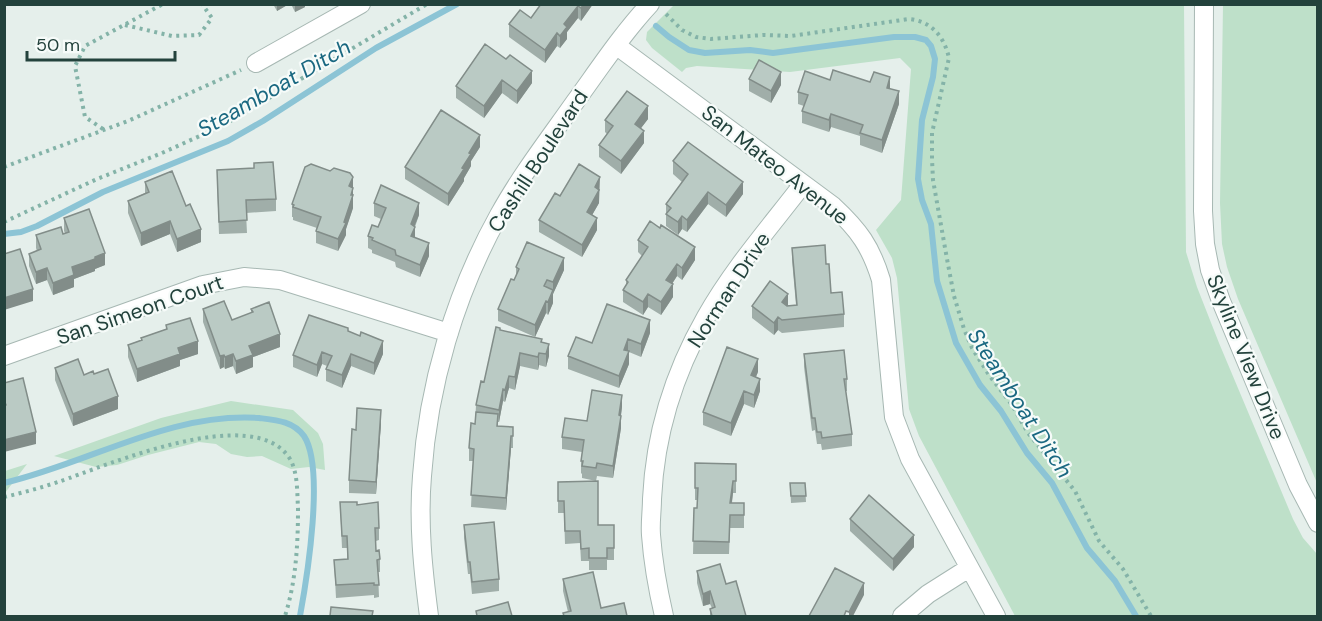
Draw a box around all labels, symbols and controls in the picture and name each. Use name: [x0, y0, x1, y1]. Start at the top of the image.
scale bar: [27, 24, 176, 62]
water label: Steamboat Ditch: [192, 32, 356, 144]
text: 50 m: [36, 33, 80, 57]
street label: Cashill Boulevard: [481, 84, 595, 238]
street label: San Mateo Avenue: [696, 99, 854, 231]
street label: Norman Drive: [681, 227, 777, 353]
street label: San Simeon Court: [53, 268, 227, 352]
street label: Skyline View Drive: [1200, 270, 1292, 444]
water label: Steamboat Ditch: [961, 323, 1079, 483]

